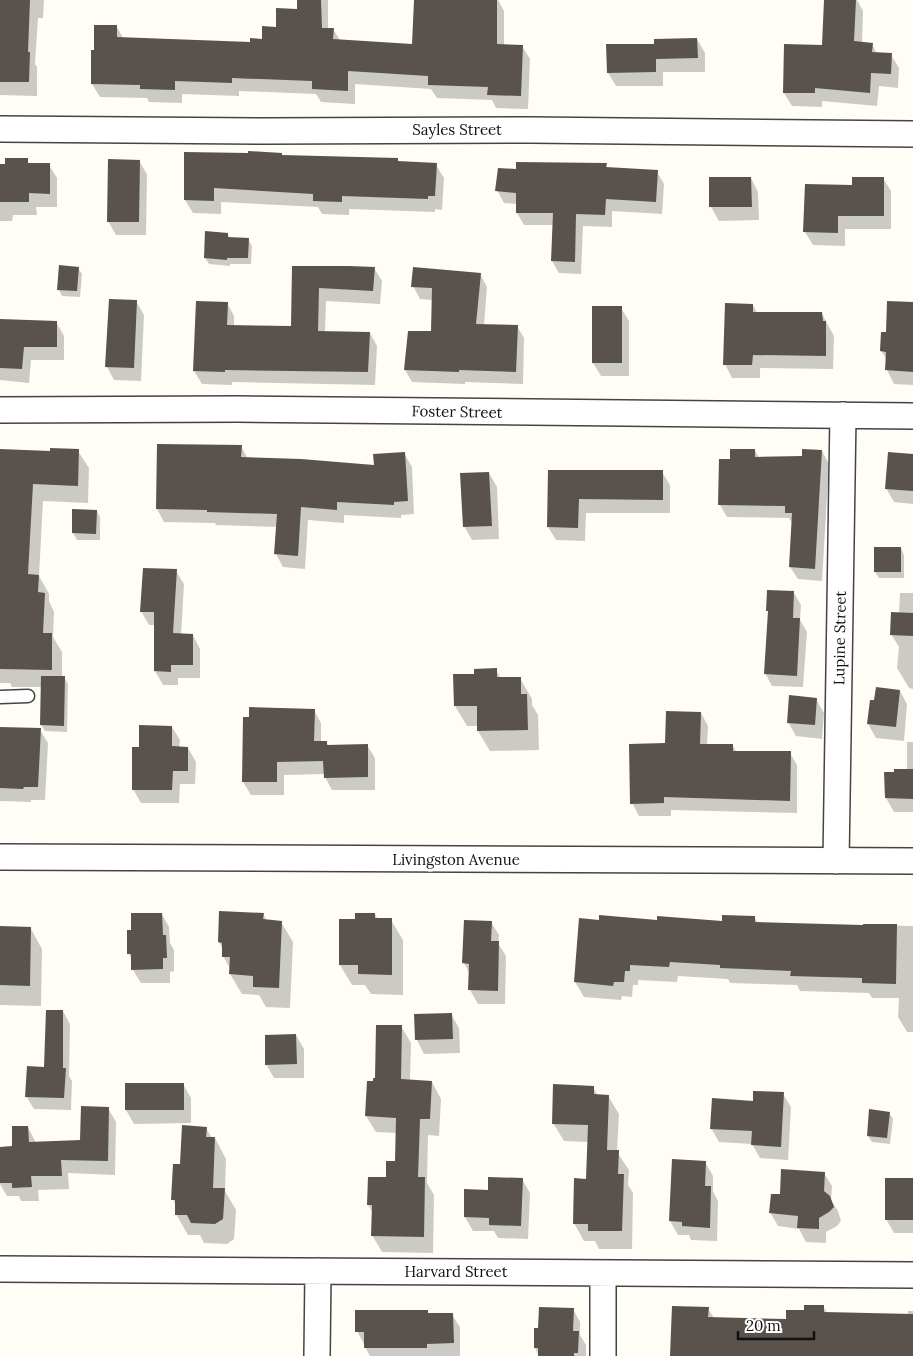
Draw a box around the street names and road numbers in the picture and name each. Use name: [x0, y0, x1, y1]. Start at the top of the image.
street label: Sayles Street: [412, 120, 502, 139]
street label: Foster Street: [412, 401, 503, 422]
street label: Lupine Street: [829, 590, 850, 685]
street label: Livingston Avenue: [392, 850, 520, 869]
street label: Harvard Street: [405, 1262, 508, 1281]

